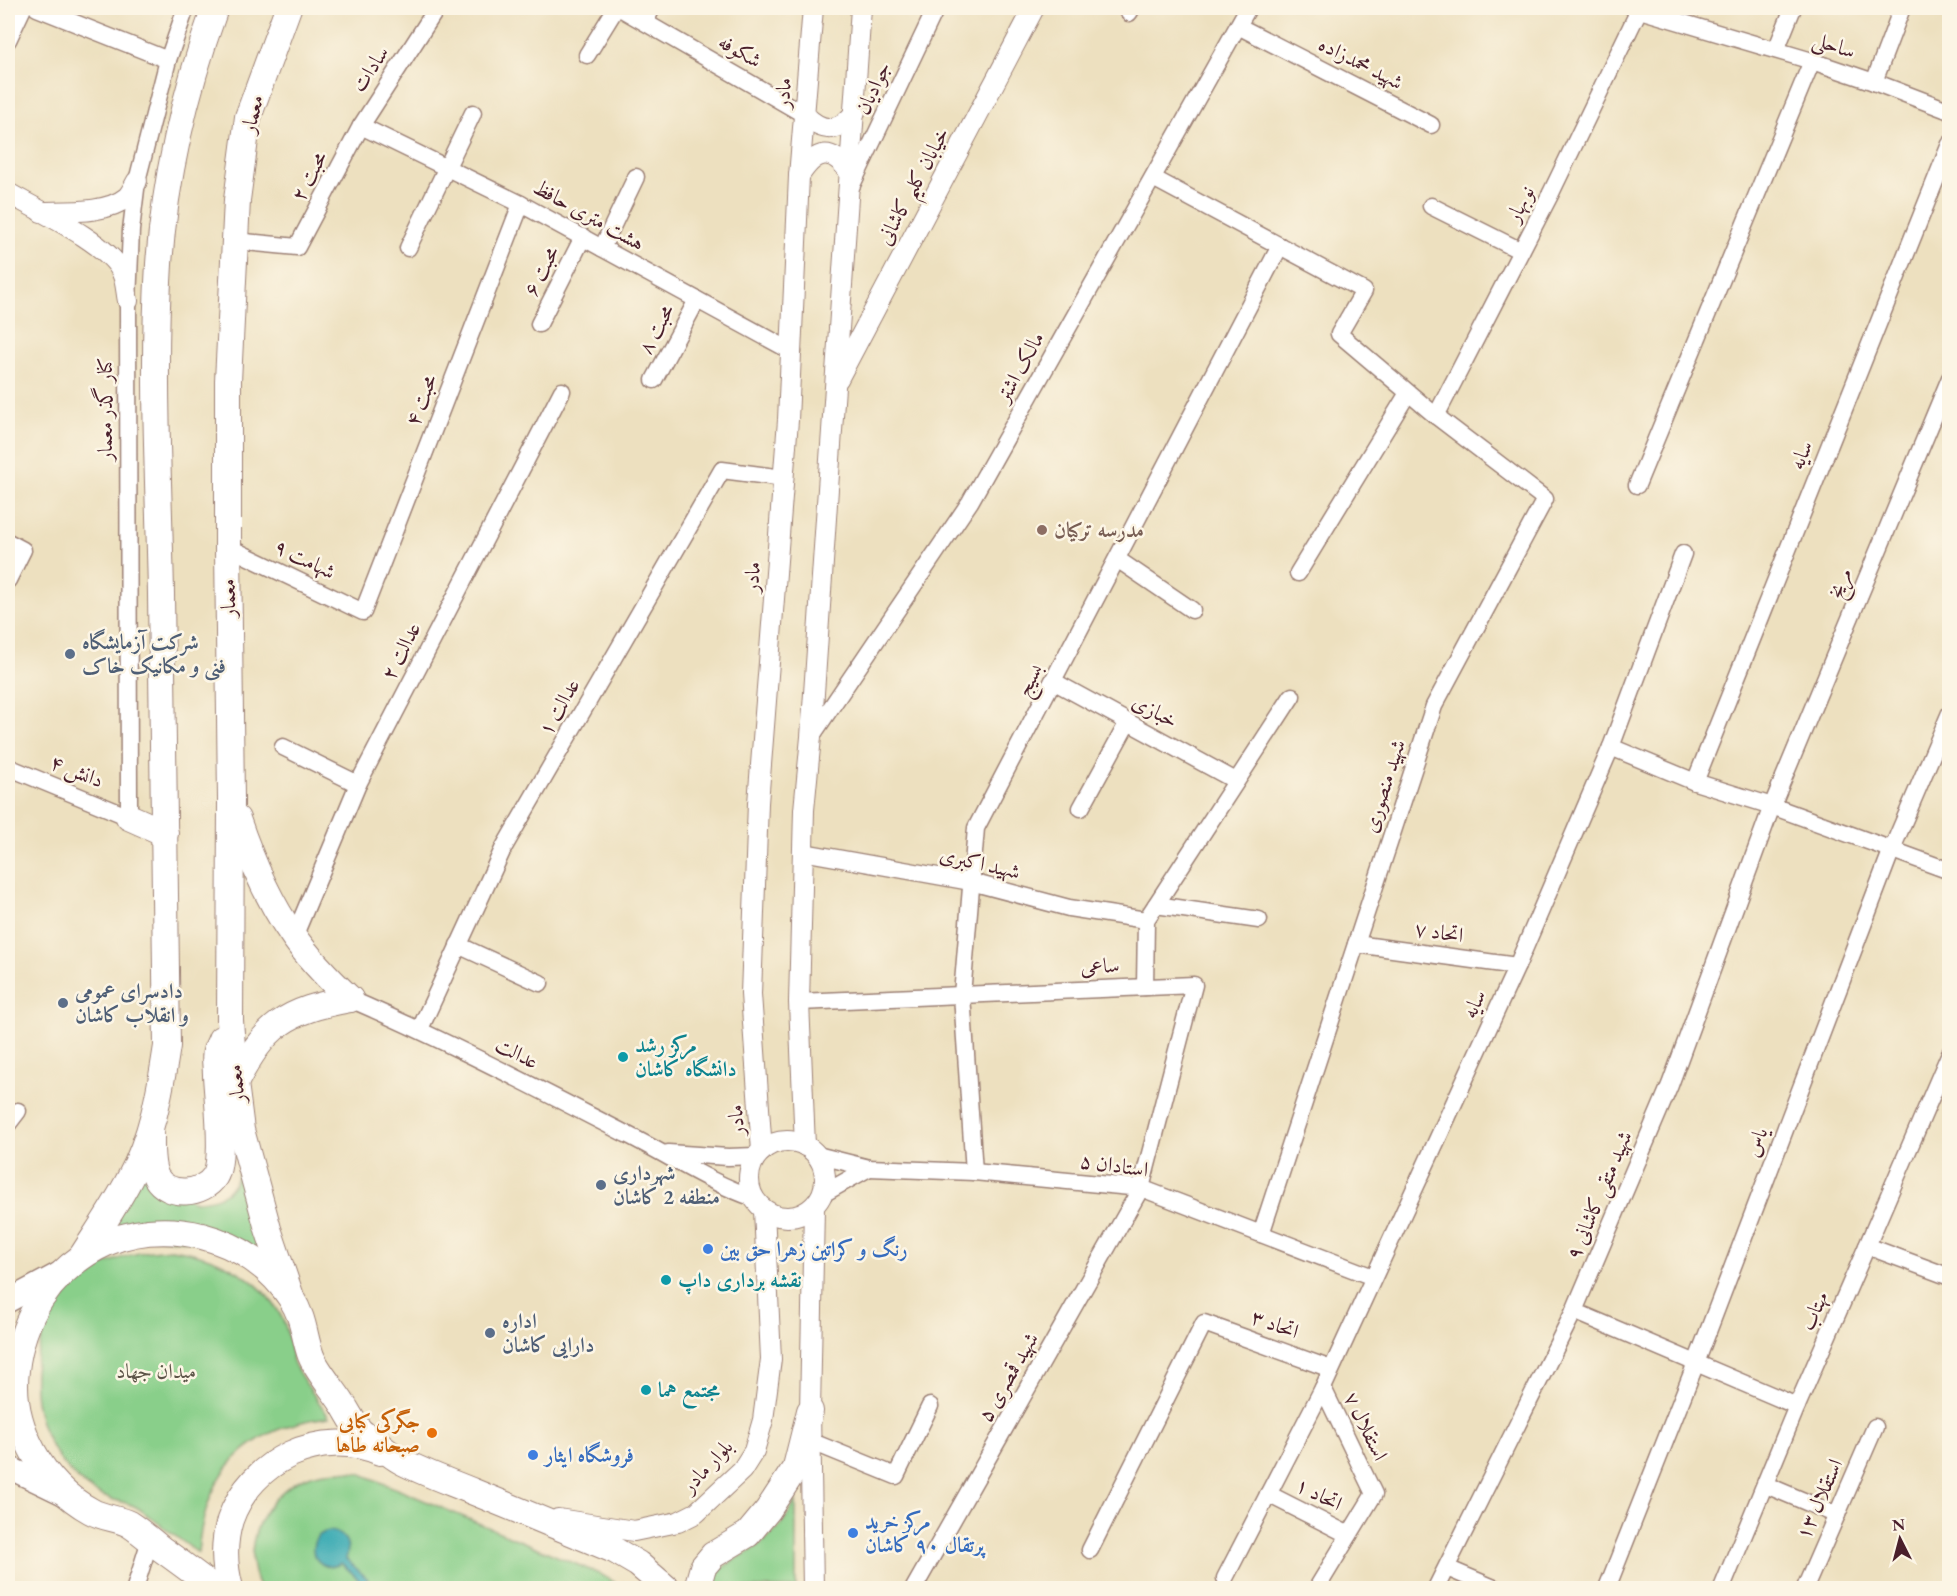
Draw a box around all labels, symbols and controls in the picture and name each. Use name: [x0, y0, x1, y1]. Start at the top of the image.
street label: ساحلی: [1808, 25, 1859, 67]
street label: شکوفه: [714, 27, 767, 74]
street label: شهید محمدزاده: [1314, 30, 1408, 96]
street label: سادات: [345, 40, 395, 97]
street label: جوادیان: [849, 57, 897, 119]
street label: مادر: [768, 77, 797, 111]
street label: معمار: [233, 92, 269, 138]
street label: خیابان کلیم کاشانی: [870, 122, 962, 253]
street label: محبت ۲: [284, 146, 333, 205]
street label: هشت متری حافظ: [529, 173, 650, 256]
street label: نوبهار: [1498, 181, 1541, 229]
street label: محبت ۶: [517, 241, 565, 300]
street label: محبت ۸: [631, 299, 680, 358]
street label: مالک اشتر: [988, 327, 1050, 409]
street label: کنار گذر معمار: [90, 357, 118, 463]
street label: محبت ۴: [398, 370, 443, 429]
street label: سایه: [1783, 436, 1818, 473]
place label: مدرسه ترکیان: [1054, 516, 1144, 543]
marker: مدرسه ترکیان: [1035, 523, 1049, 537]
street label: شهامت ۹: [270, 532, 340, 586]
street label: مادر: [737, 561, 766, 595]
street label: مریخ: [1821, 563, 1863, 604]
street label: معمار: [214, 578, 241, 620]
street label: عدالت ۲: [375, 617, 427, 684]
place label: شرکت آزمایشگاه فنی و مکانیک خاک: [82, 628, 226, 681]
marker: شرکت آزمایشگاه فنی و مکانیک خاک: [63, 647, 77, 661]
street label: بسیج: [1009, 658, 1054, 704]
street label: عدالت ۱: [532, 673, 586, 740]
street label: خبازی: [1128, 687, 1183, 734]
street label: شهید منصوری: [1356, 736, 1412, 836]
street label: دانش ۴: [46, 748, 108, 794]
street label: شهید اکبری: [937, 840, 1023, 886]
street label: اتحاد ۷: [1413, 915, 1465, 948]
street label: ساعی: [1080, 951, 1120, 980]
place label: دادسرای عمومی و انقلاب کاشان: [74, 977, 189, 1028]
street label: سایه: [1455, 985, 1492, 1022]
marker: دادسرای عمومی و انقلاب کاشان: [56, 996, 70, 1010]
street label: عدالت: [491, 1030, 543, 1075]
place label: مرکز رشد دانشگاه کاشان: [635, 1031, 737, 1082]
marker: مرکز رشد دانشگاه کاشان: [616, 1050, 630, 1064]
street label: معمار: [220, 1063, 251, 1107]
street label: مادر: [721, 1104, 750, 1138]
street label: یاس: [1738, 1122, 1774, 1160]
street label: شهید متقی کاشانی ۹: [1559, 1126, 1640, 1264]
street label: استادان ۵: [1078, 1146, 1150, 1183]
place label: شهرداری منطفه 2 کاشان: [613, 1159, 720, 1210]
marker: شهرداری منطفه 2 کاشان: [594, 1178, 608, 1192]
place label: رنگ و کراتین زهرا حق بین: [720, 1235, 908, 1263]
marker: رنگ و کراتین زهرا حق بین: [701, 1242, 715, 1256]
place label: نقشه برداری داپ: [678, 1266, 802, 1295]
marker: نقشه برداری داپ: [659, 1273, 673, 1287]
street label: مهتاب: [1793, 1287, 1835, 1335]
street label: اتحاد ۳: [1248, 1302, 1303, 1345]
place label: اداره دارایی کاشان: [502, 1307, 594, 1359]
marker: اداره دارایی کاشان: [483, 1326, 497, 1340]
street label: شهید قمصری ۵: [971, 1327, 1045, 1427]
park label: میدان جهاد: [116, 1357, 196, 1384]
place label: مجتمع هما: [658, 1376, 721, 1409]
marker: مجتمع هما: [639, 1383, 653, 1397]
street label: استقلال ۷: [1338, 1387, 1395, 1465]
place label: جگرکی کبابی صبحانه طاها: [336, 1407, 420, 1458]
marker: جگرکی کبابی صبحانه طاها: [425, 1426, 439, 1440]
street label: بلوار مادر: [674, 1433, 738, 1500]
place label: فروشگاه ایثار: [543, 1441, 634, 1469]
marker: فروشگاه ایثار: [526, 1448, 540, 1462]
street label: استقلال ۱۳: [1789, 1454, 1848, 1543]
street label: اتحاد ۱: [1291, 1470, 1347, 1517]
place label: مرکز خرید پرتقال ۹۰ کاشان: [865, 1507, 986, 1559]
north arrow: [1870, 1509, 1930, 1569]
text: N: [1891, 1513, 1906, 1536]
marker: مرکز خرید پرتقال ۹۰ کاشان: [846, 1526, 860, 1540]

